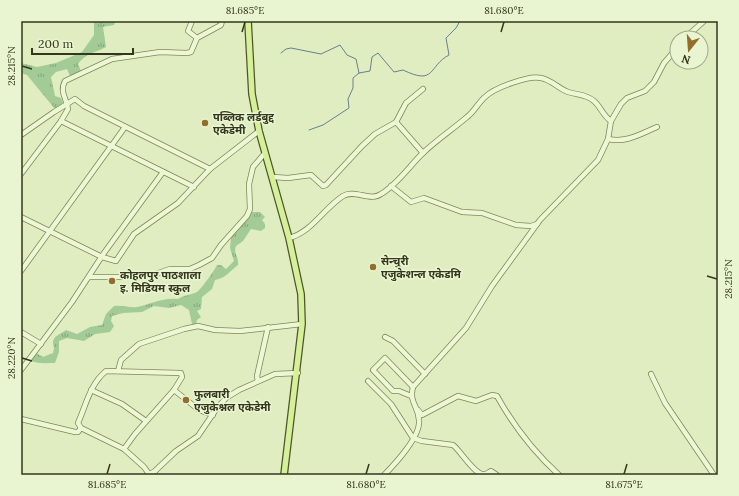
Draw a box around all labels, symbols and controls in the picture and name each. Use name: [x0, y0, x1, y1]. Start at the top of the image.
text: 81.685°E: [226, 4, 264, 17]
text: 81.680°E: [484, 4, 524, 17]
scale bar: [32, 30, 133, 56]
north arrow: [669, 30, 709, 70]
text: 200 m: [38, 36, 74, 51]
text: 28.215°N: [5, 46, 18, 86]
text: N: [679, 51, 692, 68]
place label: पब्लिक लर्डबुद्द एकेडेमी: [213, 110, 274, 137]
marker: पब्लिक लर्डबुद्द एकेडेमी: [200, 118, 210, 128]
place label: सेन्चुरी एजुकेशन्ल एकेडमि: [381, 254, 462, 282]
text: 28.215°N: [722, 259, 735, 299]
marker: सेन्चुरी एजुकेशन्ल एकेडमि: [368, 262, 378, 272]
place label: कोहलपुर पाठशाला इ. मिडियम स्कुल: [120, 268, 202, 296]
marker: कोहलपुर पाठशाला इ. मिडियम स्कुल: [107, 276, 117, 286]
text: 28.220°N: [5, 337, 18, 379]
place label: फुलबारी एजुकेश्नल एकेडेमी: [194, 387, 271, 415]
marker: फुलबारी एजुकेश्नल एकेडेमी: [181, 395, 191, 405]
text: 81.685°E: [88, 478, 126, 491]
text: 81.680°E: [346, 478, 386, 491]
text: 81.675°E: [605, 478, 643, 491]

